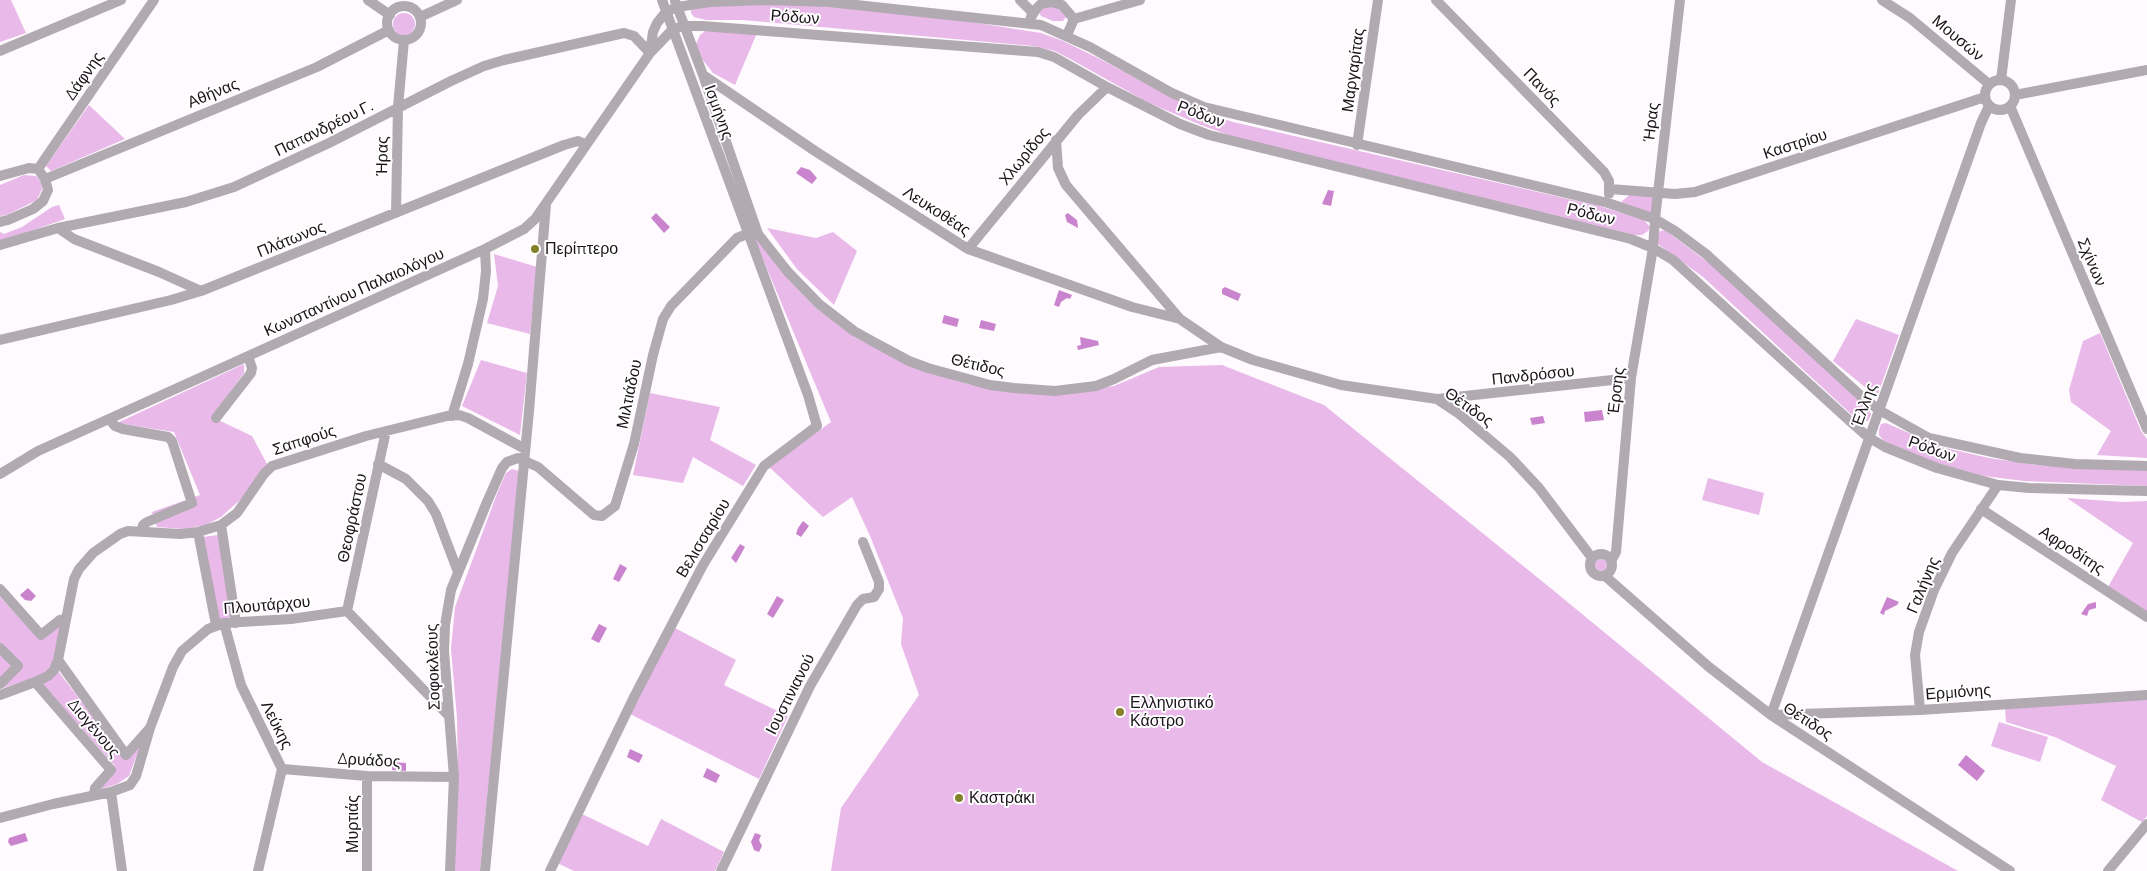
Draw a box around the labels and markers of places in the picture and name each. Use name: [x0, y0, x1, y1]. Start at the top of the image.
place label: Περίπτερο: [545, 239, 618, 259]
marker: Περίπτερο: [529, 243, 541, 255]
place label: Ελληνιστικό Κάστρο: [1130, 693, 1214, 731]
marker: Ελληνιστικό Κάστρο: [1114, 706, 1126, 718]
place label: Καστράκι: [969, 788, 1035, 808]
marker: Καστράκι: [953, 792, 965, 804]

